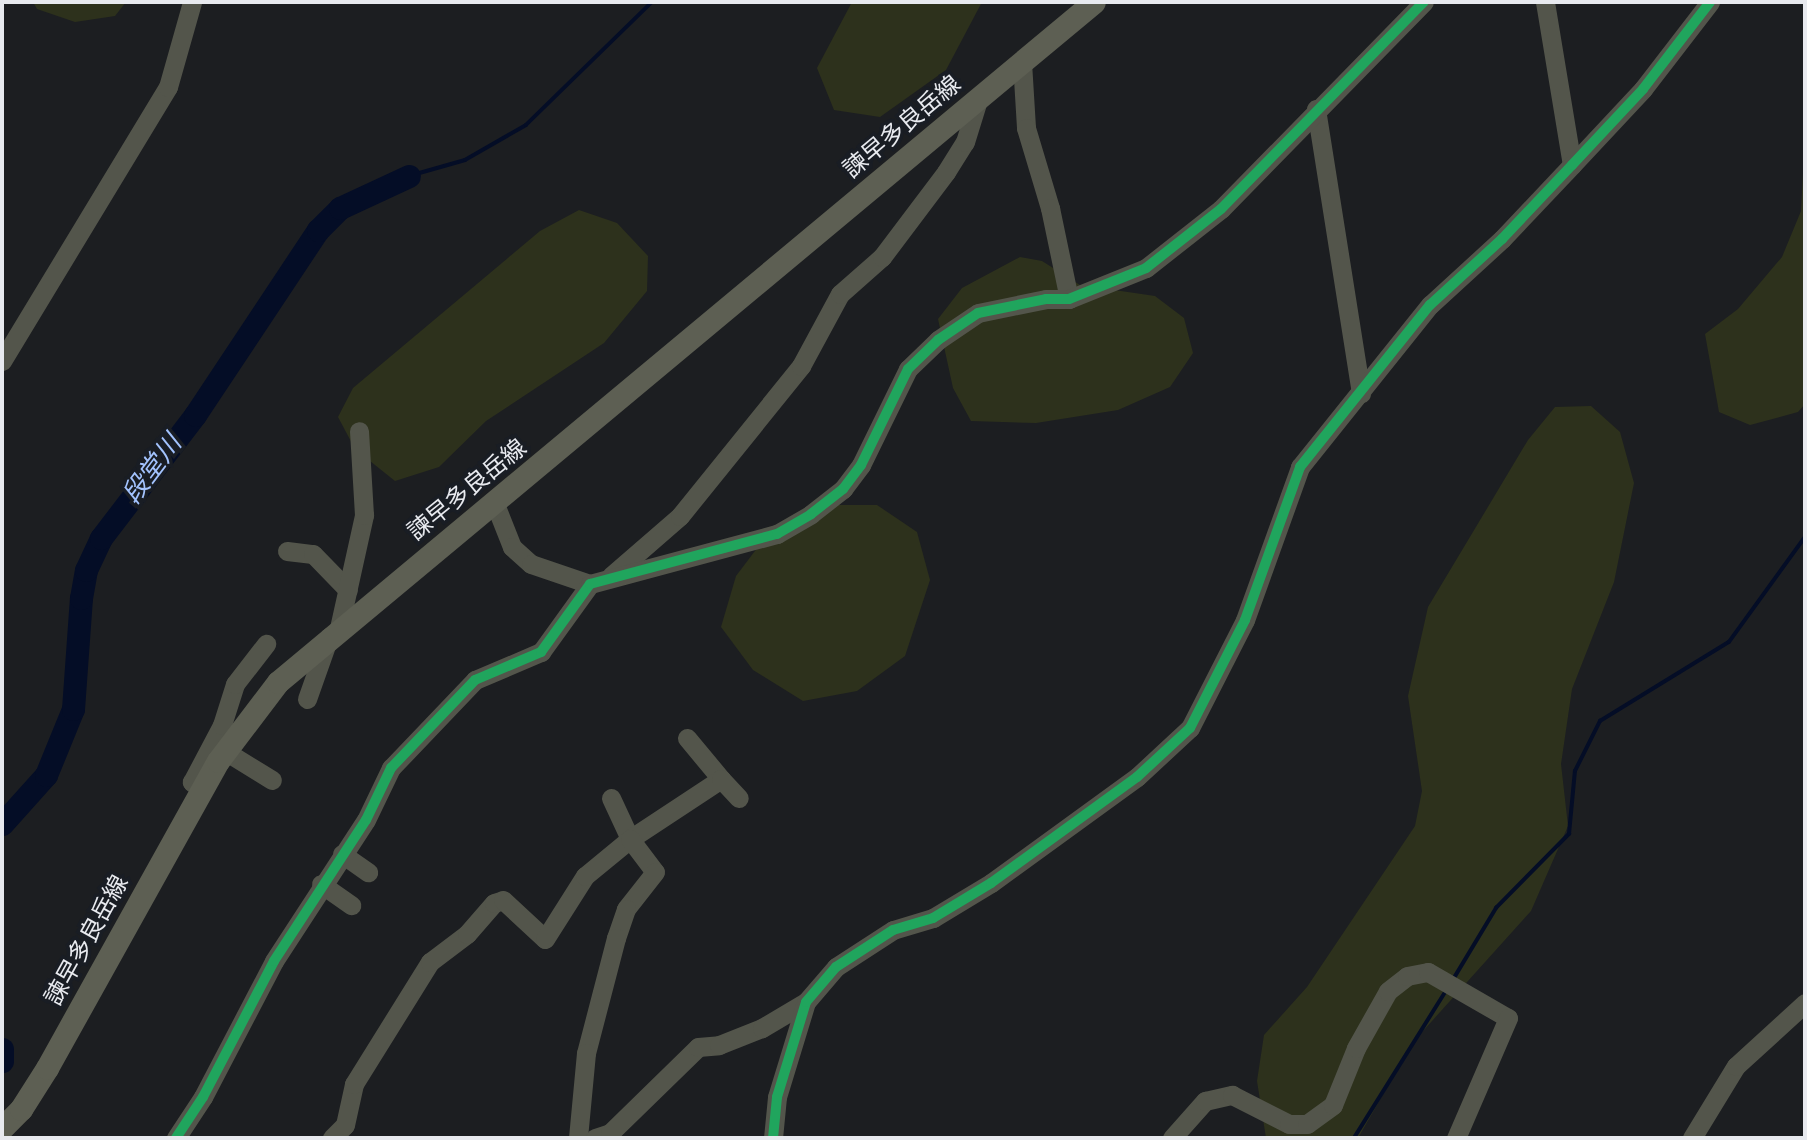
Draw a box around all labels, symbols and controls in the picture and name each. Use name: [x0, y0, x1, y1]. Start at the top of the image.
street label: 諫早多良岳線: [839, 71, 967, 185]
water label: 段堂川: [117, 429, 189, 511]
street label: 諫早多良岳線: [403, 434, 533, 548]
street label: 諫早多良岳線: [40, 871, 136, 1011]

